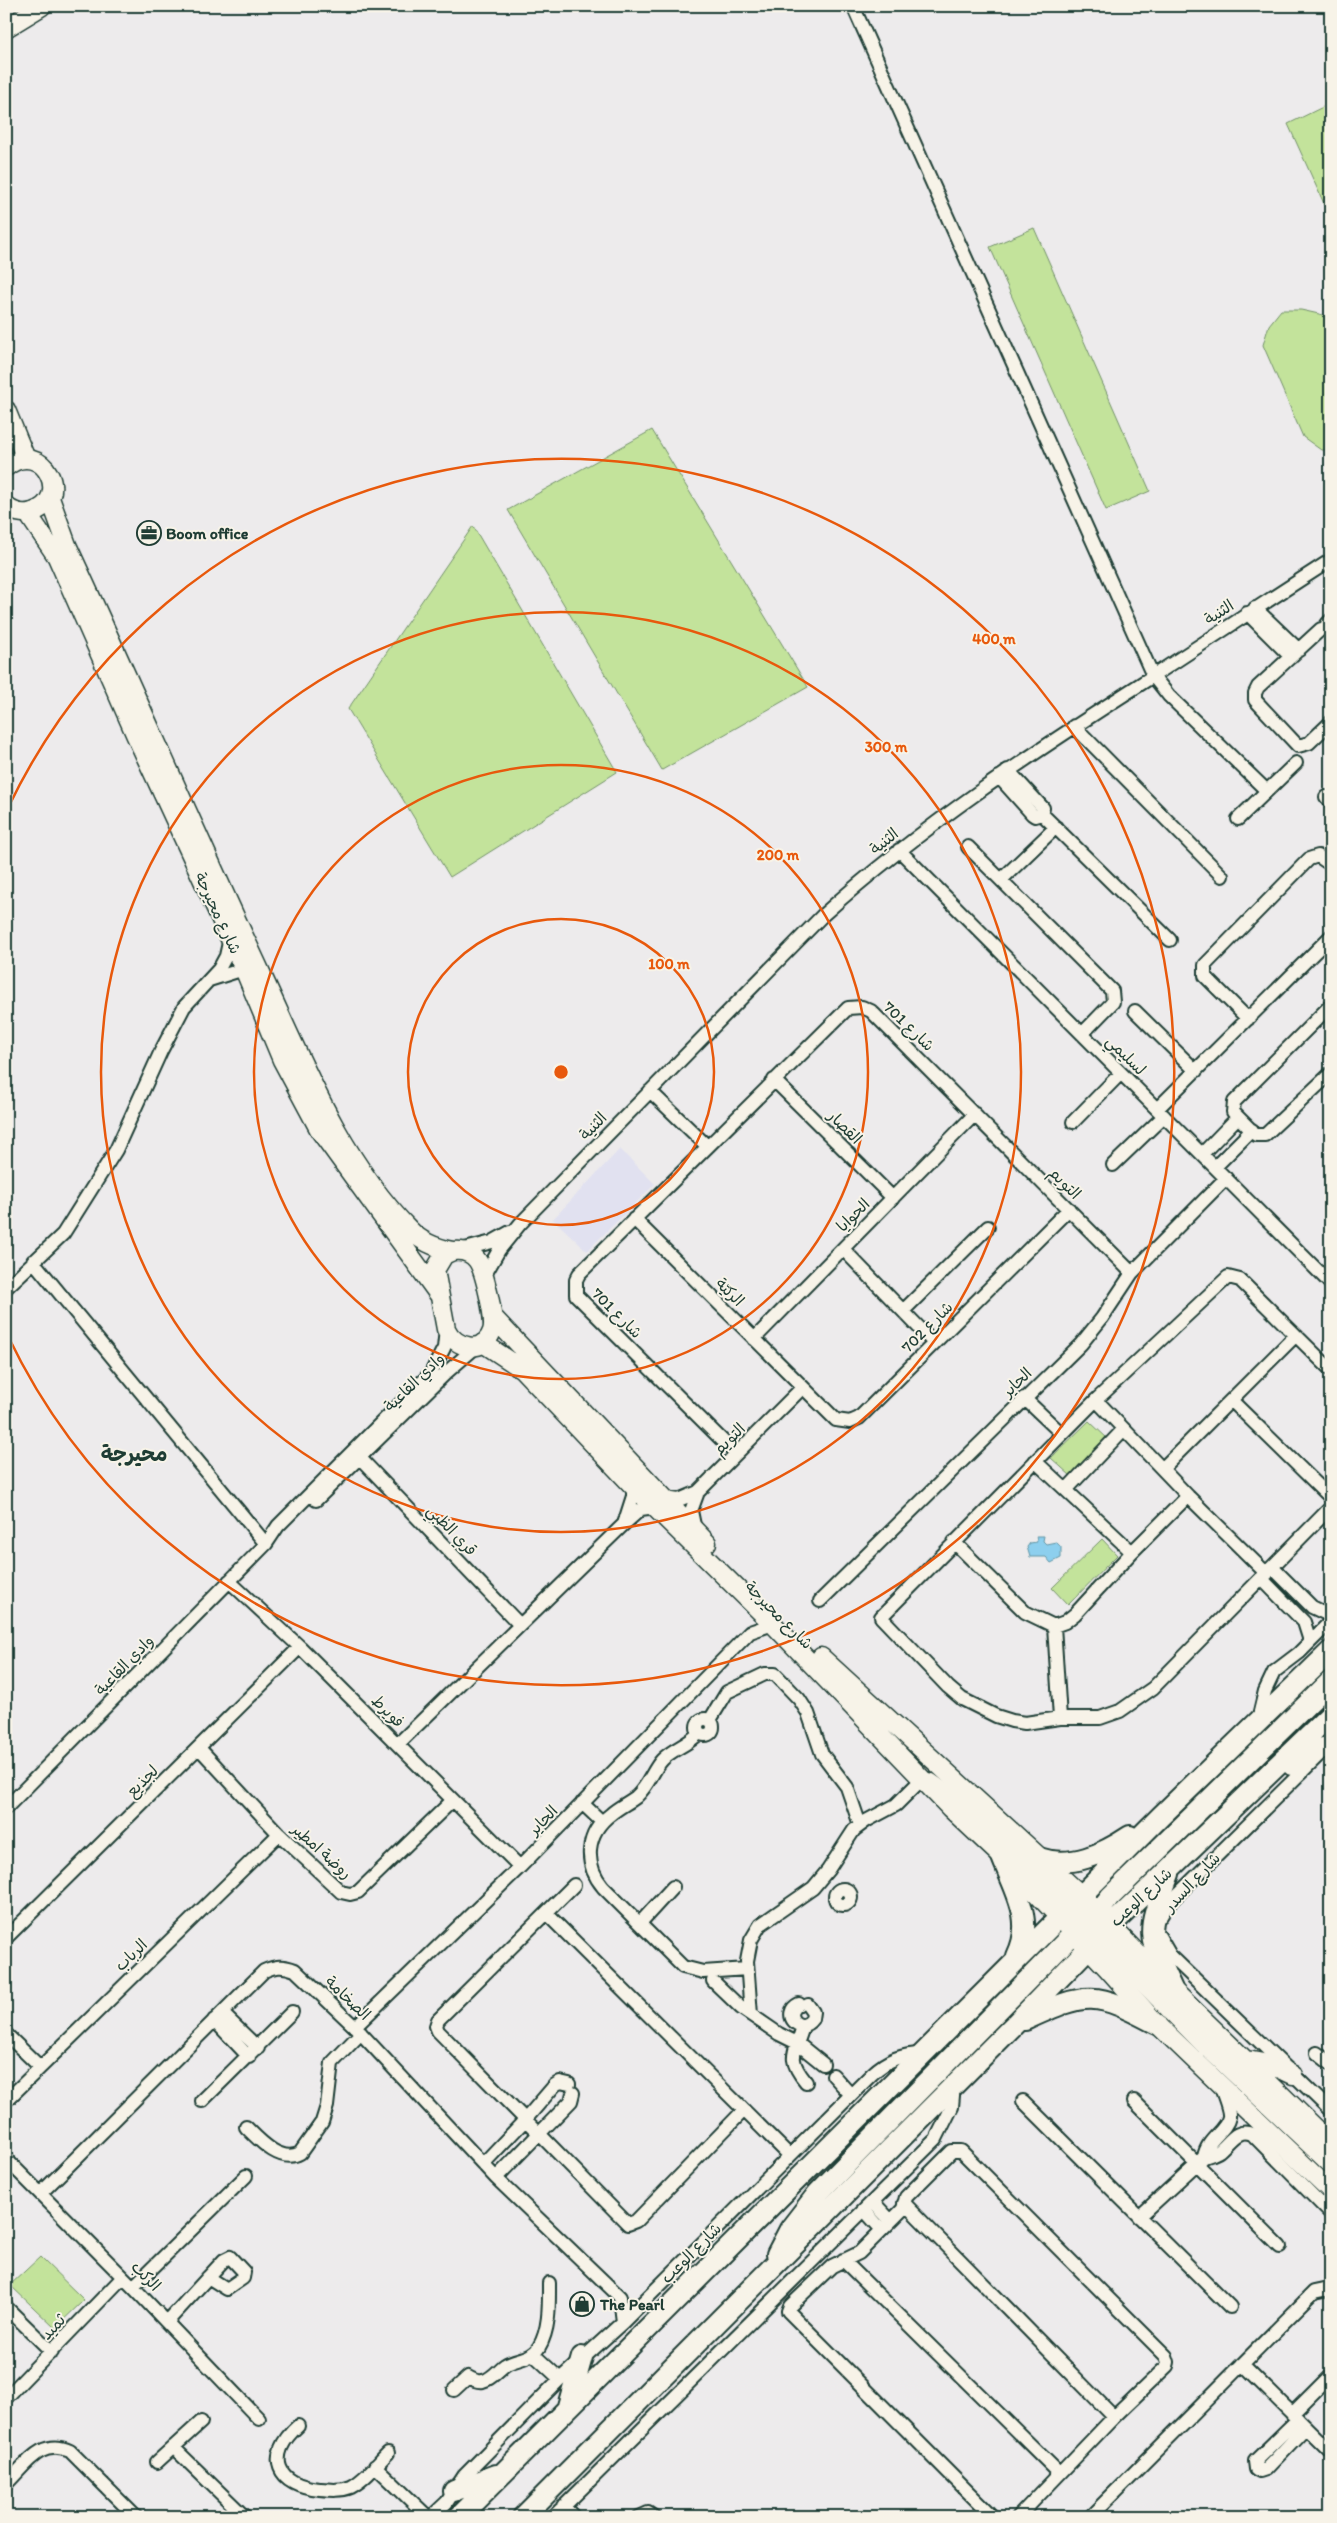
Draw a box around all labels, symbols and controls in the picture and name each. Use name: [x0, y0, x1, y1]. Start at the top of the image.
office icon: Boom office: [136, 520, 162, 546]
place label: Boom office: [166, 524, 249, 543]
street label: الثنية: [1201, 595, 1237, 629]
text: 400 m: [972, 630, 1016, 648]
text: 300 m: [865, 738, 908, 756]
street label: الثنية: [866, 824, 902, 858]
text: 200 m: [757, 846, 800, 864]
street label: شارع محيرجة: [189, 869, 245, 958]
text: 100 m: [648, 955, 690, 973]
street label: شارع 701: [878, 997, 938, 1056]
street label: لسليمي: [1099, 1031, 1150, 1082]
centre of rings: [552, 1063, 570, 1081]
street label: القصار: [823, 1105, 866, 1148]
street label: الثنية: [575, 1108, 611, 1144]
street label: التويم: [1043, 1163, 1085, 1205]
street label: الحوايا: [832, 1194, 874, 1236]
street label: الركيّة: [712, 1274, 748, 1310]
street label: شارع 701: [586, 1284, 646, 1344]
street label: شارع 702: [897, 1297, 958, 1358]
street label: وادي القاعية: [380, 1349, 449, 1417]
street label: الحاير: [997, 1363, 1036, 1402]
street label: التويم: [709, 1419, 751, 1461]
district label: محيرجة: [101, 1441, 167, 1467]
street label: قري الظبي: [419, 1500, 481, 1563]
street label: شارع محيرجة: [740, 1577, 817, 1654]
street label: وادي القاعية: [91, 1631, 159, 1700]
street label: فويرط: [367, 1691, 408, 1732]
street label: لجذيع: [122, 1761, 163, 1802]
street label: الحاير: [523, 1801, 562, 1840]
street label: روضة امطير: [287, 1818, 356, 1883]
street label: شارع السدر: [1158, 1848, 1226, 1918]
street label: شارع الوعب: [1106, 1864, 1177, 1932]
street label: الرباب: [111, 1935, 151, 1975]
street label: الصخامة: [321, 1972, 375, 2024]
street label: شارع الوعب: [657, 2219, 727, 2289]
street label: الركب: [127, 2257, 165, 2295]
shop icon: The Pearl: [569, 2291, 595, 2317]
place label: The Pearl: [599, 2295, 665, 2314]
street label: ثميد: [37, 2309, 70, 2344]

